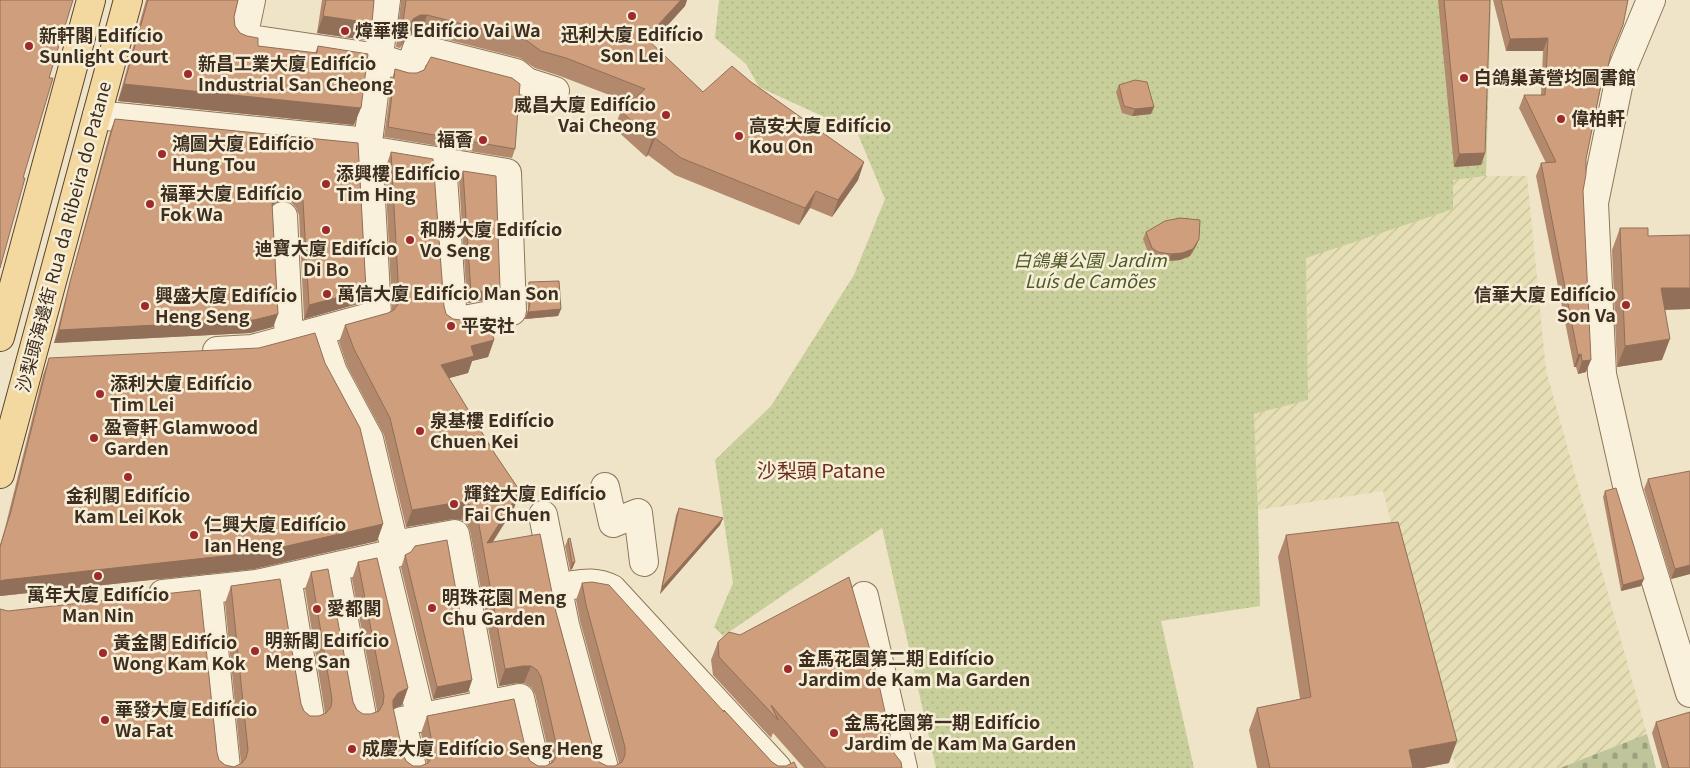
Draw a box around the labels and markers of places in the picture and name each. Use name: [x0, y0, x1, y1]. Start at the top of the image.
marker: 迅利大廈 Edifício Son Lei: [626, 10, 638, 22]
place label: 煒華樓 Edifício Vai Wa: [355, 16, 541, 42]
place label: 迅利大廈 Edifício Son Lei: [561, 20, 703, 67]
place label: 新軒閣 Edifício Sunlight Court: [39, 21, 169, 68]
marker: 煒華樓 Edifício Vai Wa: [339, 25, 351, 37]
marker: 新軒閣 Edifício Sunlight Court: [23, 40, 35, 52]
place label: 新昌工業大廈 Edifício Industrial San Cheong: [198, 49, 393, 96]
place label: 白鴿巢黃營均圖書館: [1474, 63, 1636, 89]
marker: 新昌工業大廈 Edifício Industrial San Cheong: [182, 68, 194, 80]
marker: 白鴿巢黃營均圖書館: [1458, 72, 1470, 84]
place label: 威昌大廈 Edifício Vai Cheong: [514, 90, 656, 137]
place label: 偉柏軒: [1571, 104, 1625, 130]
marker: 威昌大廈 Edifício Vai Cheong: [660, 109, 672, 121]
place label: 高安大廈 Edifício Kou On: [749, 111, 891, 158]
marker: 偉柏軒: [1555, 113, 1567, 125]
place label: 褔薈: [437, 125, 473, 151]
place label: 鴻圖大廈 Edifício Hung Tou: [172, 129, 314, 176]
marker: 高安大廈 Edifício Kou On: [733, 130, 745, 142]
marker: 褔薈: [477, 134, 489, 146]
marker: 鴻圖大廈 Edifício Hung Tou: [156, 148, 168, 160]
place label: 添興樓 Edifício Tim Hing: [336, 159, 460, 206]
marker: 添興樓 Edifício Tim Hing: [320, 178, 332, 190]
place label: 福華大廈 Edifício Fok Wa: [160, 179, 302, 226]
marker: 福華大廈 Edifício Fok Wa: [144, 198, 156, 210]
place label: 和勝大廈 Edifício Vo Seng: [419, 215, 562, 262]
marker: 迪寶大廈 Edifício Di Bo: [320, 224, 332, 236]
place label: 迪寶大廈 Edifício Di Bo: [255, 234, 397, 281]
marker: 和勝大廈 Edifício Vo Seng: [404, 234, 416, 246]
place label: 萬信大廈 Edifício Man Son: [337, 279, 559, 305]
place label: 信華大廈 Edifício Son Va: [1474, 280, 1616, 327]
place label: 興盛大廈 Edifício Heng Seng: [155, 281, 297, 328]
marker: 萬信大廈 Edifício Man Son: [321, 288, 333, 300]
marker: 信華大廈 Edifício Son Va: [1620, 299, 1632, 311]
marker: 興盛大廈 Edifício Heng Seng: [139, 300, 151, 312]
place label: 平安社: [461, 311, 515, 337]
marker: 平安社: [445, 320, 457, 332]
place label: 添利大廈 Edifício Tim Lei: [110, 369, 252, 416]
marker: 添利大廈 Edifício Tim Lei: [94, 388, 106, 400]
place label: 泉基樓 Edifício Chuen Kei: [430, 406, 554, 453]
place label: 盈薈軒 Glamwood Garden: [104, 413, 258, 460]
marker: 泉基樓 Edifício Chuen Kei: [414, 425, 426, 437]
marker: 盈薈軒 Glamwood Garden: [88, 432, 100, 444]
marker: 金利閣 Edifício Kam Lei Kok: [122, 471, 134, 483]
place label: 輝銓大廈 Edifício Fai Chuen: [464, 479, 606, 526]
place label: 金利閣 Edifício Kam Lei Kok: [66, 481, 190, 528]
marker: 輝銓大廈 Edifício Fai Chuen: [448, 498, 460, 510]
place label: 仁興大廈 Edifício Ian Heng: [204, 510, 346, 557]
marker: 仁興大廈 Edifício Ian Heng: [188, 529, 200, 541]
marker: 萬年大廈 Edifício Man Nin: [92, 570, 104, 582]
place label: 萬年大廈 Edifício Man Nin: [27, 580, 169, 627]
place label: 明珠花園 Meng Chu Garden: [442, 583, 566, 630]
place label: 愛都閣: [327, 594, 381, 620]
marker: 明珠花園 Meng Chu Garden: [426, 602, 438, 614]
marker: 愛都閣: [311, 603, 323, 615]
place label: 明新閣 Edifício Meng San: [265, 626, 389, 673]
place label: 黃金閣 Edifício Wong Kam Kok: [113, 628, 246, 675]
place label: 金馬花園第二期 Edifício Jardim de Kam Ma Garden: [798, 644, 1030, 691]
marker: 明新閣 Edifício Meng San: [249, 645, 261, 657]
marker: 黃金閣 Edifício Wong Kam Kok: [97, 647, 109, 659]
marker: 金馬花園第二期 Edifício Jardim de Kam Ma Garden: [782, 663, 794, 675]
place label: 華發大廈 Edifício Wa Fat: [115, 695, 257, 742]
place label: 金馬花園第一期 Edifício Jardim de Kam Ma Garden: [844, 708, 1076, 755]
marker: 華發大廈 Edifício Wa Fat: [99, 714, 111, 726]
marker: 金馬花園第一期 Edifício Jardim de Kam Ma Garden: [828, 727, 840, 739]
place label: 成慶大廈 Edifício Seng Heng: [362, 734, 603, 760]
marker: 成慶大廈 Edifício Seng Heng: [346, 743, 358, 755]

